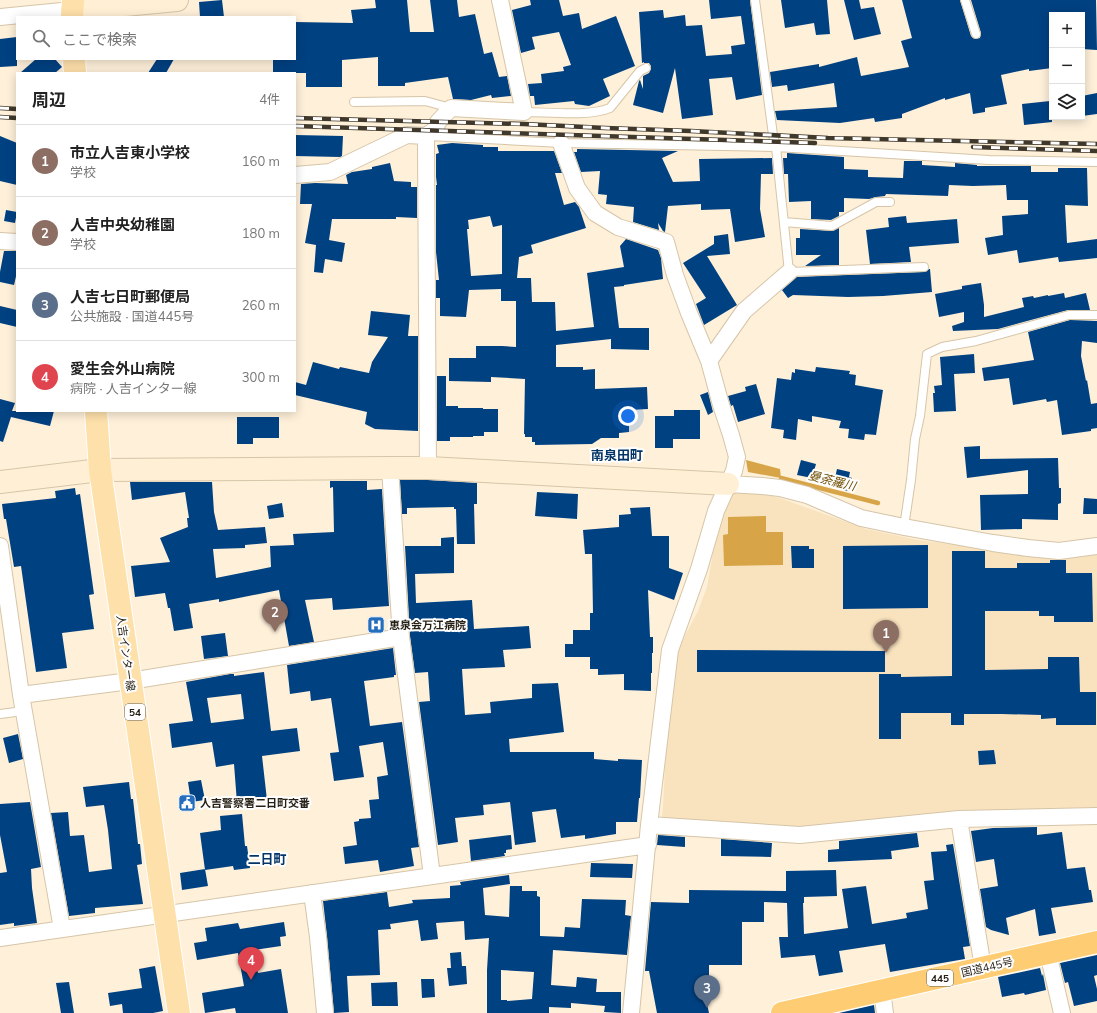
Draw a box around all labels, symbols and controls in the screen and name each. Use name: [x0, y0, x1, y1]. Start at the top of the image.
map controls: [1049, 12, 1085, 120]
button: +: [1049, 12, 1085, 48]
search box: [16, 16, 296, 60]
icon: search: [30, 27, 52, 49]
text: ここで検索: [62, 30, 137, 49]
button: −: [1049, 48, 1085, 84]
button: layers: [1049, 84, 1085, 120]
text: 周辺: [32, 89, 66, 110]
text: 4件: [259, 91, 280, 107]
text: 市立人吉東小学校: [70, 143, 190, 162]
text: 1: [41, 153, 49, 169]
text: 160 m: [242, 153, 280, 169]
text: 学校: [70, 164, 96, 180]
text: 人吉中央幼稚園: [70, 215, 175, 234]
text: 2: [41, 225, 49, 241]
text: 180 m: [242, 225, 280, 241]
text: 学校: [70, 236, 96, 252]
text: 人吉七日町郵便局: [70, 287, 190, 306]
text: 3: [41, 297, 49, 313]
text: 260 m: [242, 297, 280, 313]
text: 公共施設 · 国道445号: [70, 308, 194, 324]
text: 愛生会外山病院: [70, 359, 175, 378]
text: 4: [41, 369, 49, 385]
text: 300 m: [242, 369, 280, 385]
text: 病院 · 人吉インター線: [70, 380, 197, 396]
your location: [618, 406, 638, 426]
district label: 南泉田町: [591, 447, 643, 463]
water label: 曼荼羅川: [807, 467, 859, 494]
pin: 2: [262, 599, 288, 632]
street label: 人吉インター線: [114, 614, 138, 692]
hospital icon: 恵泉会万江病院: [366, 615, 386, 635]
place label: 恵泉会万江病院: [389, 618, 466, 632]
pin: 1: [873, 620, 899, 653]
road number: 54: [125, 704, 145, 720]
public building icon: 人吉警察署二日町交番: [177, 793, 197, 813]
place label: 人吉警察署二日町交番: [200, 796, 310, 810]
district label: 二日町: [247, 851, 287, 867]
pin: 4: [238, 947, 264, 980]
street label: 国道445号: [960, 954, 1014, 980]
road number: 445: [927, 970, 953, 986]
pin: 3: [694, 975, 720, 1008]

